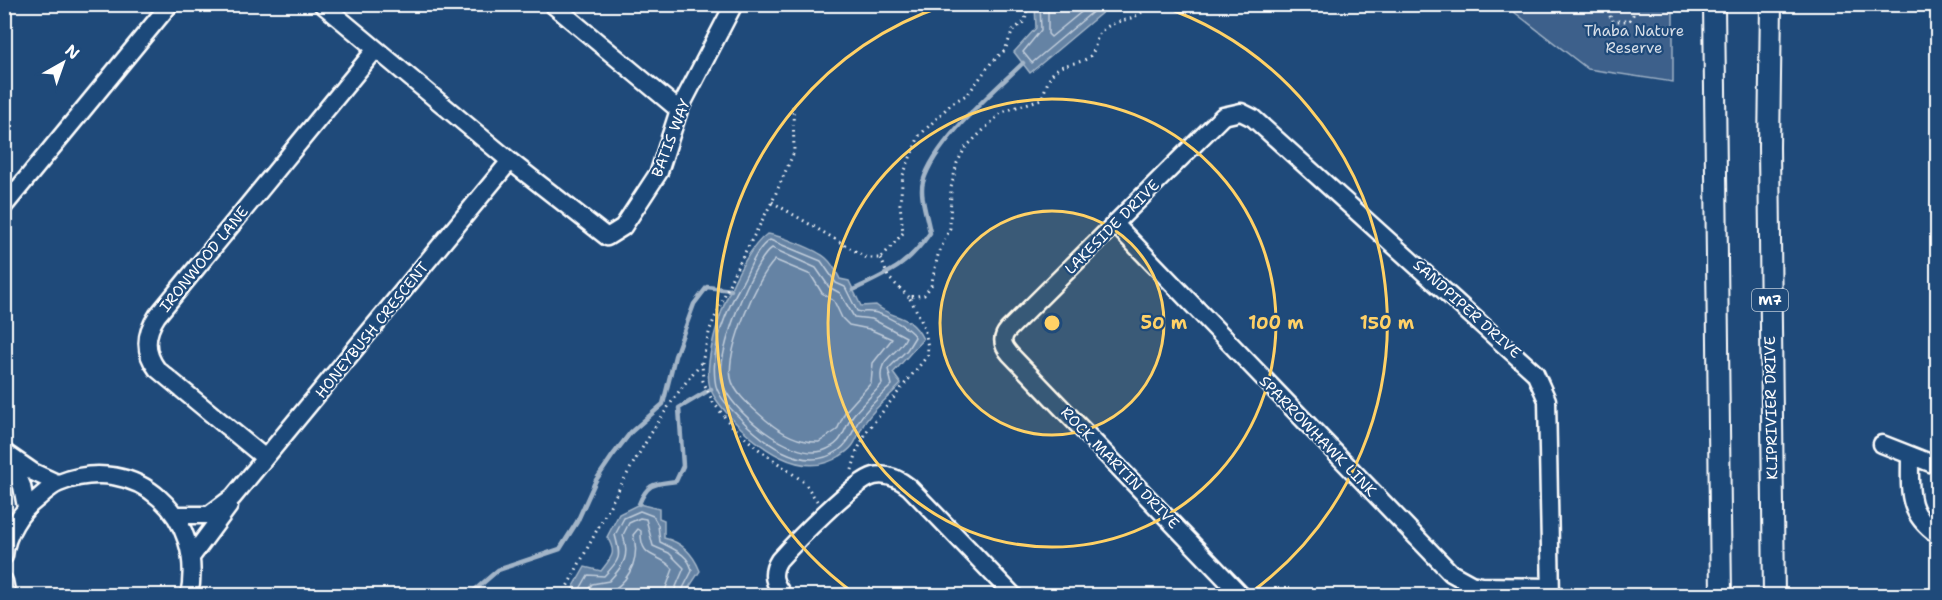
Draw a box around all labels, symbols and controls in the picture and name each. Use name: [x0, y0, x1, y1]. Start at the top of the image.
park label: Thaba Nature Reserve: [1584, 21, 1684, 58]
north arrow: [33, 33, 93, 93]
text: N: [61, 40, 84, 64]
street label: BATIS WAY: [647, 96, 695, 180]
street label: LAKESIDE DRIVE: [1060, 175, 1164, 279]
street label: IRONWOOD LANE: [155, 202, 253, 316]
street label: SANDPIPER DRIVE: [1409, 255, 1525, 363]
street label: HONEYBUSH CRESCENT: [311, 258, 433, 402]
road number: M7: [1752, 289, 1788, 311]
text: 50 m: [1141, 311, 1188, 335]
text: 100 m: [1248, 311, 1304, 335]
text: 150 m: [1360, 311, 1415, 335]
centre of rings: [1042, 313, 1062, 333]
street label: KLIPRIVIER DRIVE: [1760, 336, 1782, 480]
street label: SPARROWHAWK LINK: [1255, 371, 1381, 501]
street label: ROCK MARTIN DRIVE: [1056, 403, 1184, 533]

